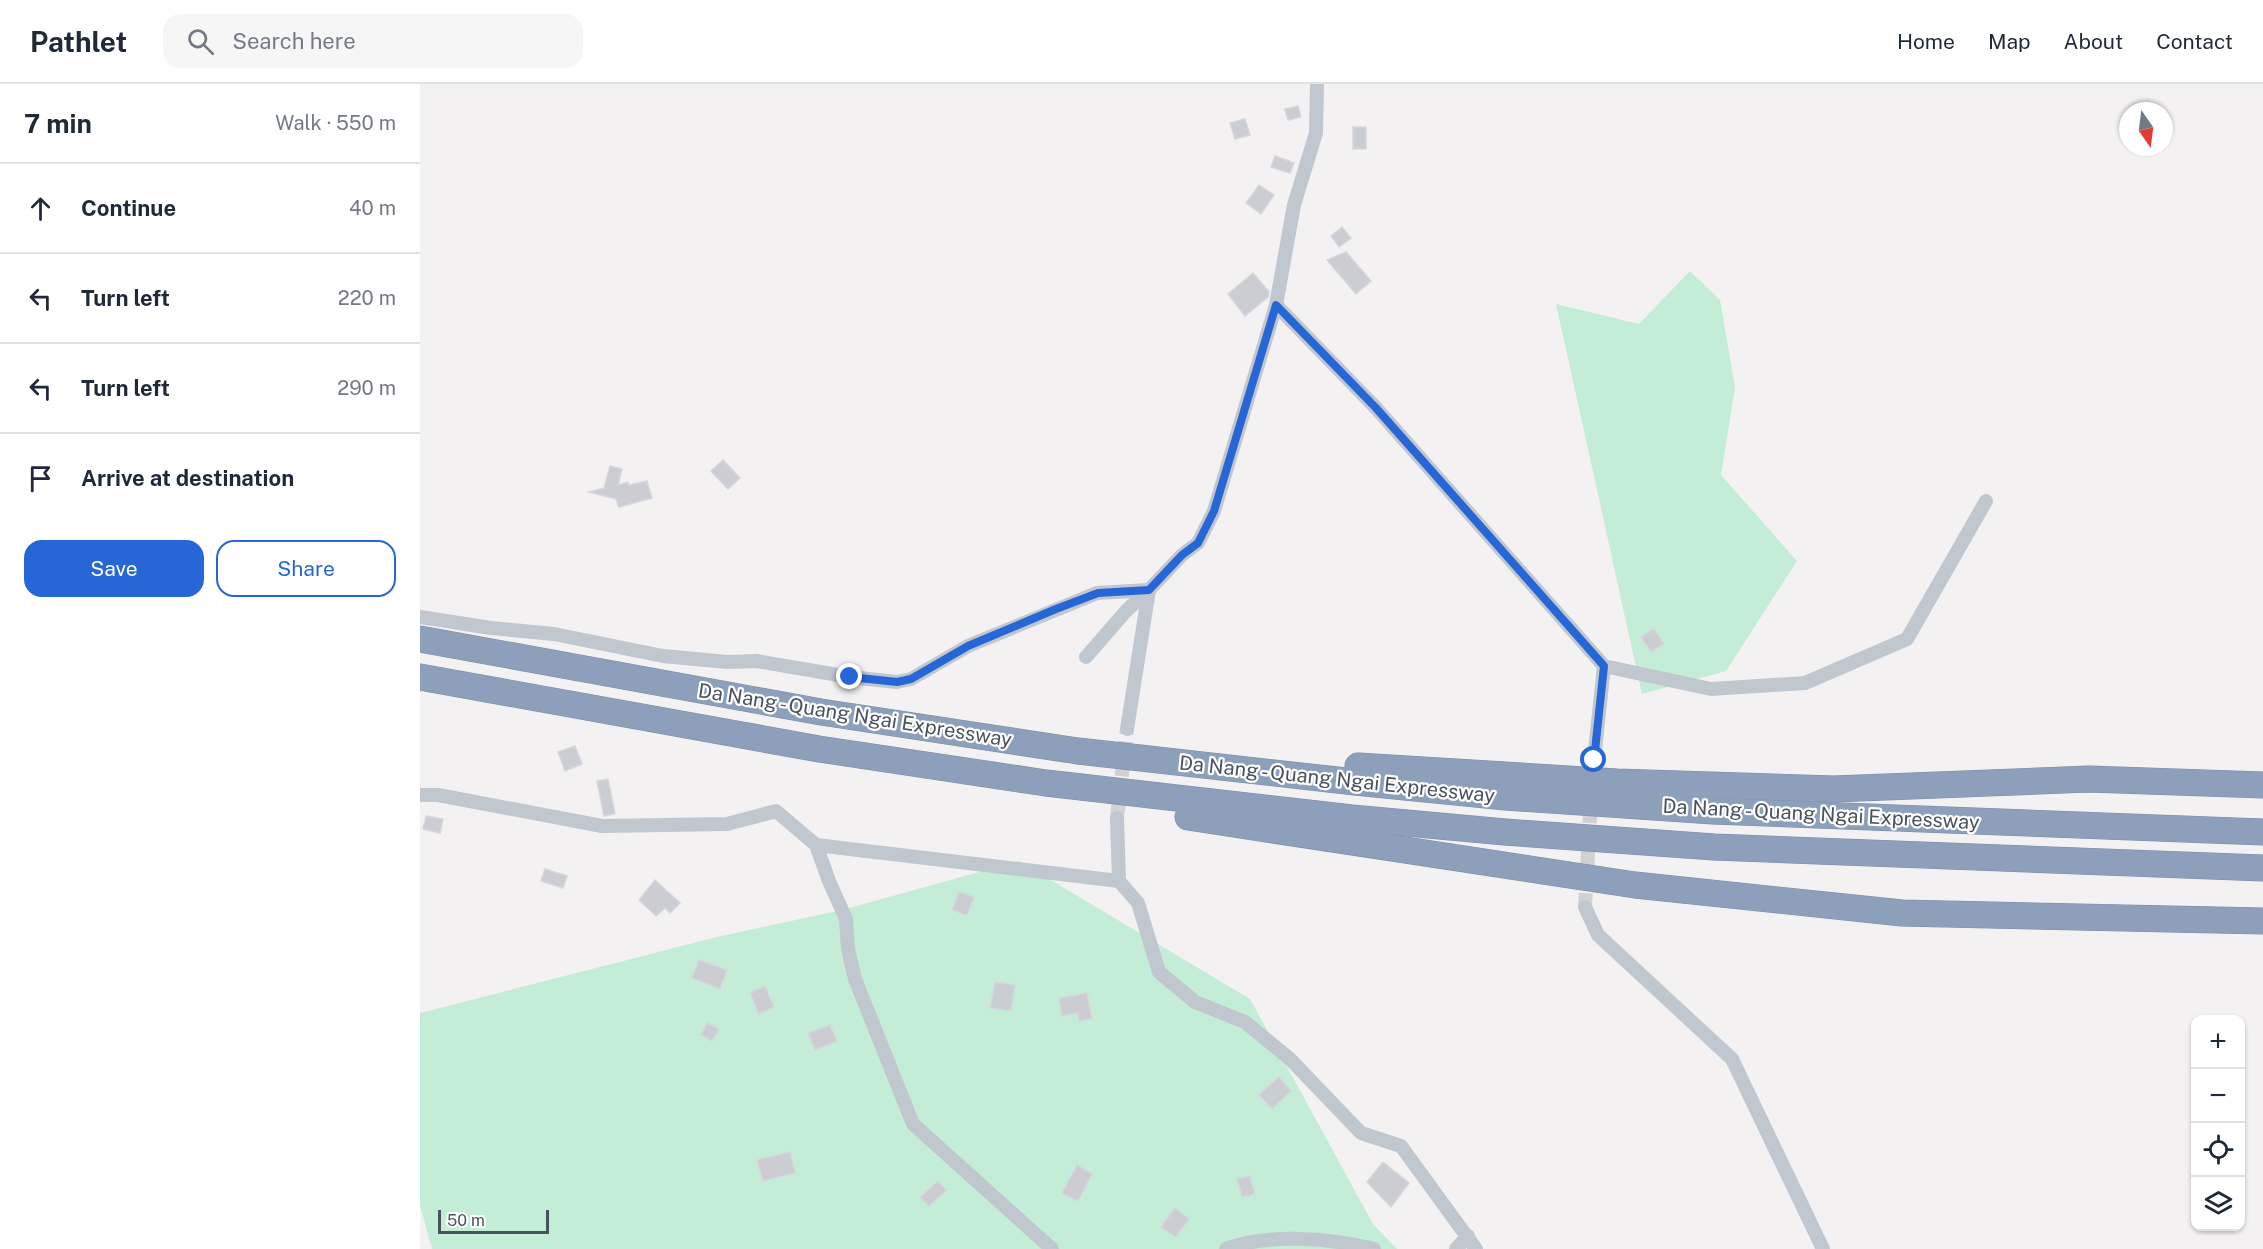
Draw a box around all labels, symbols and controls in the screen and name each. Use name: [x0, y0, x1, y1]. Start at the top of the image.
search box: [163, 14, 583, 68]
text: Pathlet: [30, 25, 127, 58]
icon: search: [184, 25, 217, 58]
text: Search here: [232, 28, 356, 54]
text: Home: [1897, 29, 1955, 54]
text: Map: [1988, 29, 2031, 54]
text: About: [2064, 29, 2123, 54]
text: Contact: [2156, 29, 2233, 54]
north arrow: [2119, 102, 2173, 156]
text: 7 min: [24, 108, 92, 139]
text: Walk · 550 m: [275, 111, 396, 135]
icon: ahead: [24, 192, 57, 225]
text: Continue: [81, 195, 176, 221]
text: 40 m: [349, 196, 396, 220]
icon: left: [24, 282, 57, 315]
text: Turn left: [81, 285, 170, 311]
text: 220 m: [338, 286, 396, 310]
icon: left: [24, 372, 57, 405]
text: Turn left: [81, 375, 170, 401]
text: 290 m: [337, 376, 396, 400]
icon: arrive: [24, 462, 57, 495]
text: Arrive at destination: [81, 465, 294, 491]
button: Save: [24, 540, 204, 597]
button: Share: [216, 540, 396, 597]
route end: [836, 663, 862, 689]
street label: Da Nang - Quang Ngai Expressway: [696, 678, 1014, 752]
route start: [1580, 746, 1606, 772]
street label: Da Nang - Quang Ngai Expressway: [1178, 750, 1496, 808]
street label: Da Nang - Quang Ngai Expressway: [1662, 794, 1980, 834]
map controls: [2191, 1015, 2245, 1231]
button: +: [2191, 1015, 2245, 1069]
button: −: [2191, 1069, 2245, 1123]
button: locate: [2191, 1123, 2245, 1177]
button: layers: [2191, 1177, 2245, 1231]
scale bar: [438, 1207, 549, 1234]
text: 50 m: [447, 1211, 485, 1230]

